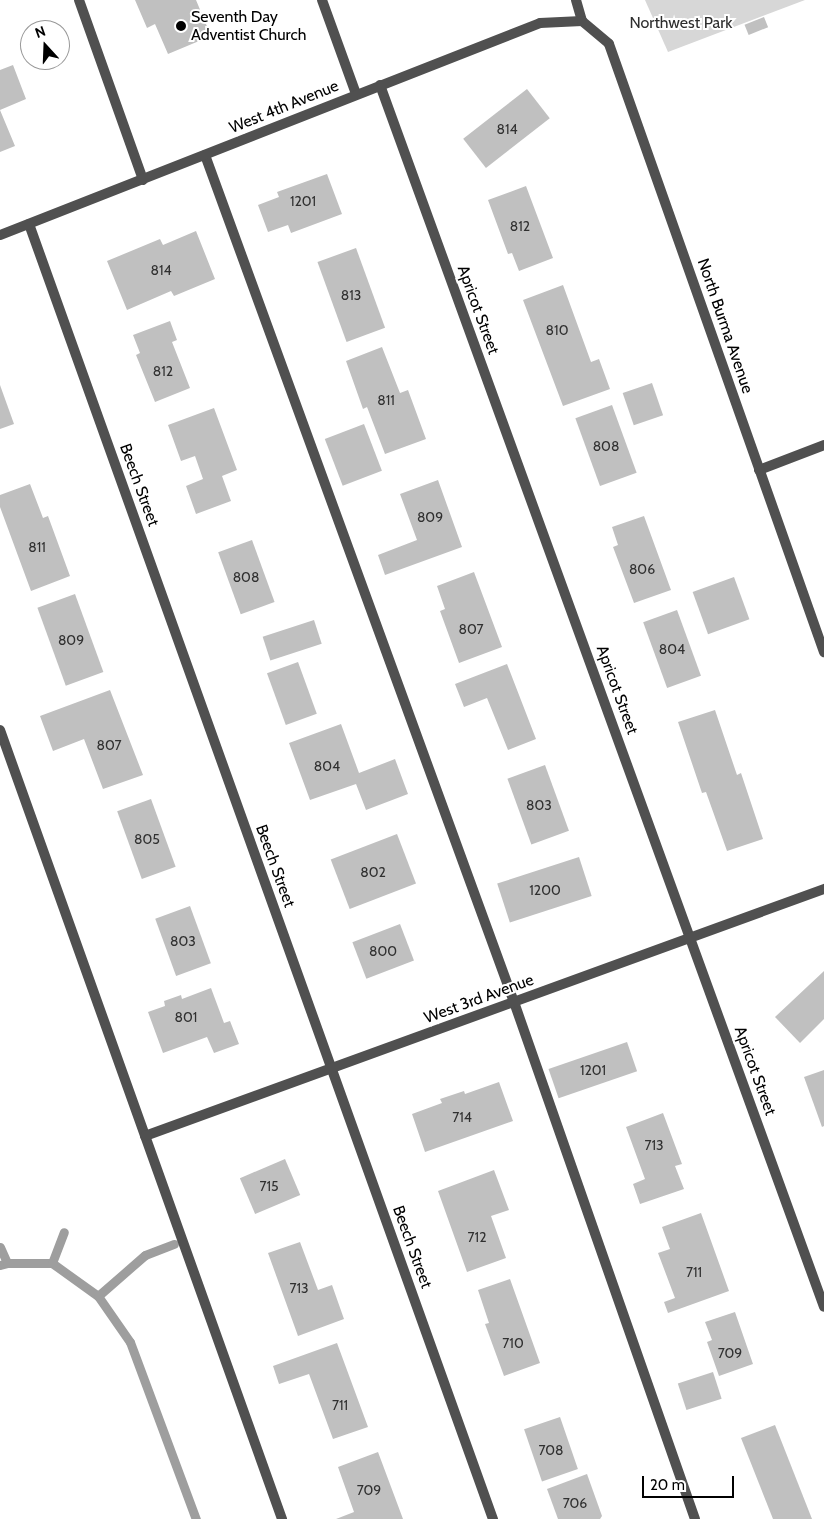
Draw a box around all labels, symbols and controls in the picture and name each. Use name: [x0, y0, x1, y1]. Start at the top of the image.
place label: Seventh Day Adventist Church: [191, 7, 306, 45]
park label: Northwest Park: [630, 13, 732, 33]
north arrow: [20, 20, 70, 70]
marker: Seventh Day Adventist Church: [175, 20, 187, 32]
text: N: [32, 22, 48, 42]
street label: West 4th Avenue: [227, 76, 341, 138]
house number: 814: [496, 121, 518, 137]
house number: 1201: [290, 193, 316, 209]
house number: 812: [510, 218, 530, 234]
street label: North Burma Avenue: [693, 256, 757, 396]
house number: 814: [150, 262, 172, 278]
street label: Apricot Street: [453, 263, 503, 357]
house number: 813: [341, 287, 361, 303]
house number: 810: [546, 322, 568, 338]
house number: 812: [153, 363, 173, 379]
house number: 811: [377, 392, 395, 408]
house number: 808: [593, 438, 619, 454]
street label: Beech Street: [115, 441, 163, 529]
house number: 809: [417, 509, 443, 525]
house number: 811: [28, 539, 46, 555]
house number: 806: [629, 561, 655, 577]
house number: 808: [233, 569, 259, 585]
house number: 807: [458, 621, 484, 637]
house number: 809: [58, 632, 84, 648]
house number: 804: [659, 641, 685, 657]
street label: Apricot Street: [592, 643, 642, 737]
house number: 807: [96, 737, 122, 753]
house number: 804: [314, 758, 340, 774]
house number: 803: [526, 797, 552, 813]
street label: Beech Street: [251, 822, 299, 910]
house number: 805: [134, 831, 160, 847]
house number: 802: [360, 864, 386, 880]
house number: 1200: [529, 882, 561, 898]
house number: 803: [170, 933, 196, 949]
house number: 800: [369, 943, 397, 959]
street label: West 3rd Avenue: [422, 970, 536, 1028]
house number: 801: [175, 1009, 197, 1025]
street label: Apricot Street: [730, 1024, 780, 1118]
house number: 1201: [580, 1062, 606, 1078]
house number: 714: [452, 1109, 472, 1125]
house number: 713: [644, 1137, 664, 1153]
house number: 715: [259, 1178, 279, 1194]
street label: Beech Street: [388, 1203, 436, 1291]
house number: 712: [468, 1229, 486, 1245]
house number: 711: [686, 1264, 702, 1280]
house number: 713: [289, 1280, 309, 1296]
house number: 710: [502, 1335, 524, 1351]
house number: 709: [718, 1345, 742, 1361]
house number: 711: [332, 1397, 348, 1413]
house number: 708: [538, 1442, 564, 1458]
scale bar: [644, 1466, 736, 1498]
text: 20 m: [650, 1476, 685, 1494]
house number: 709: [357, 1482, 381, 1498]
house number: 706: [563, 1495, 587, 1511]

